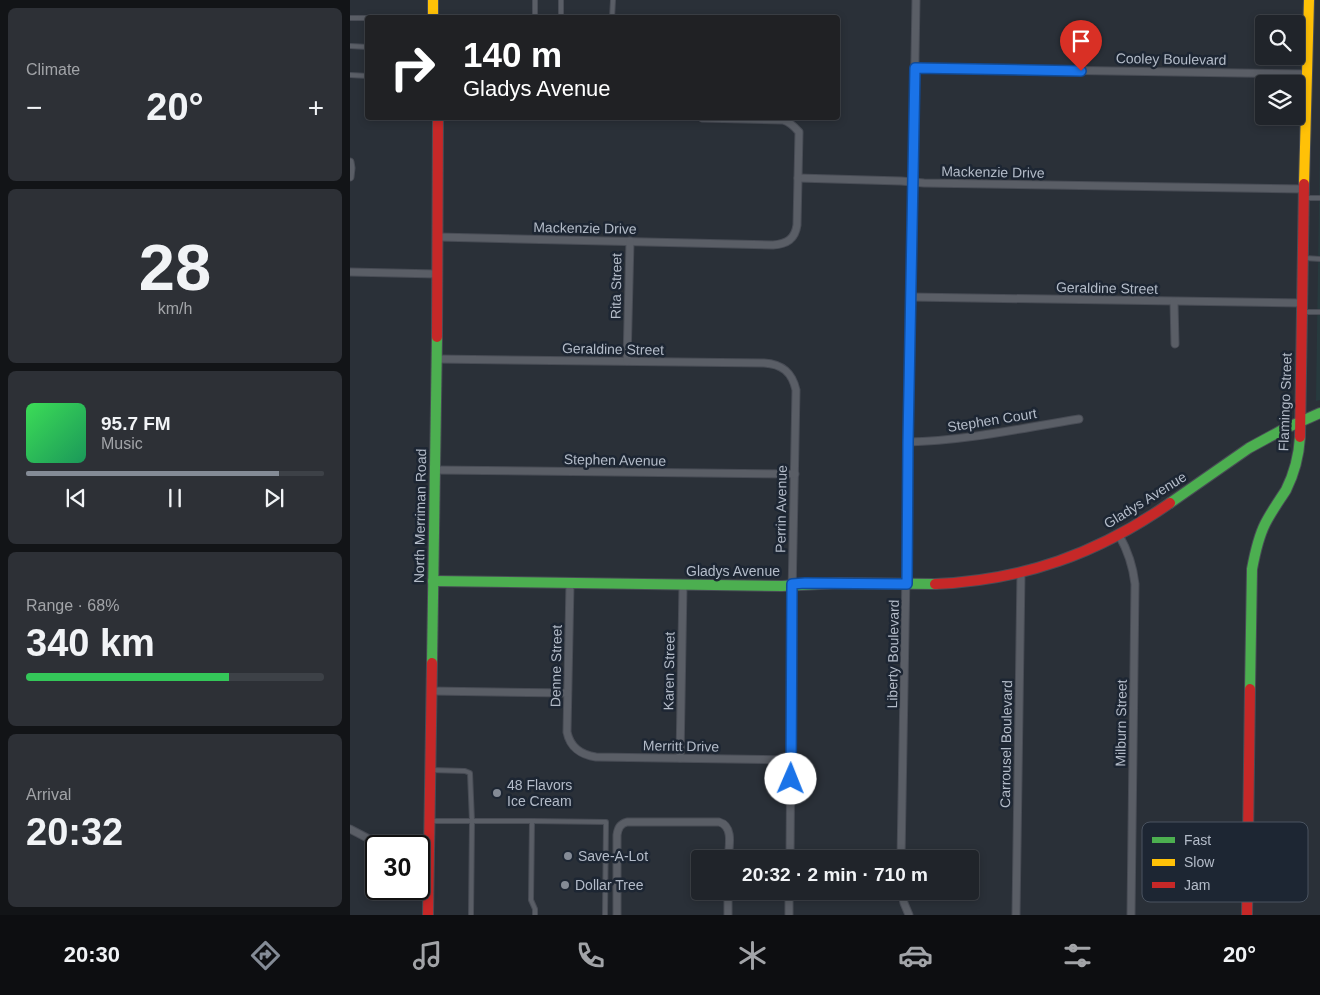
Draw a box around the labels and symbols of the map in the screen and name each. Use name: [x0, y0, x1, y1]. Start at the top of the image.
pin: [1060, 20, 1102, 71]
street label: Cooley Boulevard: [1116, 50, 1226, 68]
street label: Mackenzie Drive: [941, 163, 1045, 181]
street label: Mackenzie Drive: [533, 219, 637, 237]
street label: Rita Street: [607, 253, 625, 319]
street label: Geraldine Street: [1056, 279, 1158, 297]
street label: Geraldine Street: [562, 340, 664, 358]
street label: Flamingo Street: [1275, 352, 1295, 452]
street label: Stephen Court: [946, 405, 1038, 435]
street label: North Merriman Road: [411, 449, 429, 583]
street label: Stephen Avenue: [564, 451, 667, 469]
street label: Perrin Avenue: [772, 465, 790, 553]
street label: Gladys Avenue: [1101, 468, 1189, 532]
street label: Gladys Avenue: [686, 563, 780, 579]
street label: Liberty Boulevard: [884, 599, 902, 709]
street label: Denne Street: [547, 625, 565, 707]
street label: Karen Street: [660, 631, 678, 710]
street label: Milburn Street: [1112, 679, 1130, 767]
street label: Carrousel Boulevard: [997, 680, 1015, 808]
street label: Merritt Drive: [643, 737, 719, 755]
position arrow: [764, 752, 816, 804]
place label: 48 Flavors Ice Cream: [507, 777, 572, 809]
marker: 48 Flavors Ice Cream: [491, 787, 503, 799]
legend: [1142, 822, 1308, 902]
text: Fast: [1184, 832, 1211, 848]
speed limit sign: 30: [365, 835, 430, 900]
place label: Save-A-Lot: [578, 848, 648, 864]
marker: Save-A-Lot: [562, 850, 574, 862]
text: Slow: [1184, 854, 1215, 870]
place label: Dollar Tree: [575, 877, 644, 893]
text: Jam: [1184, 877, 1210, 893]
marker: Dollar Tree: [559, 879, 571, 891]

